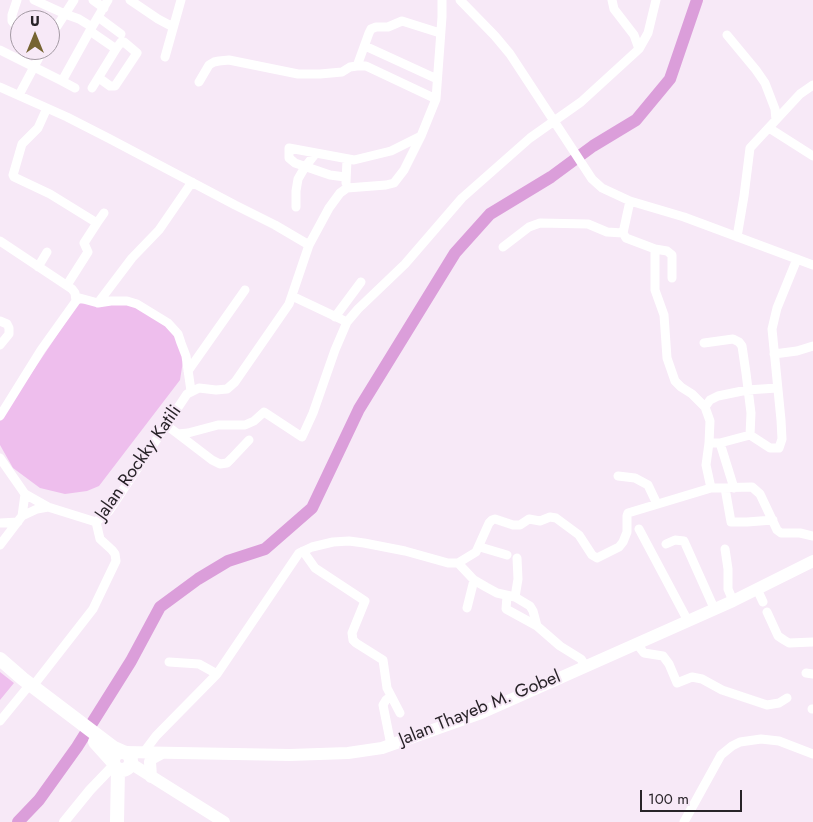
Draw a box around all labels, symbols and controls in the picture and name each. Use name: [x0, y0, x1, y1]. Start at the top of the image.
north arrow: [10, 10, 60, 60]
text: U: [30, 11, 40, 31]
street label: Jalan Rockky Katili: [91, 401, 187, 525]
street label: Jalan Thayeb M. Gobel: [396, 667, 564, 751]
scale bar: [643, 780, 746, 812]
text: 100 m: [648, 788, 689, 810]

